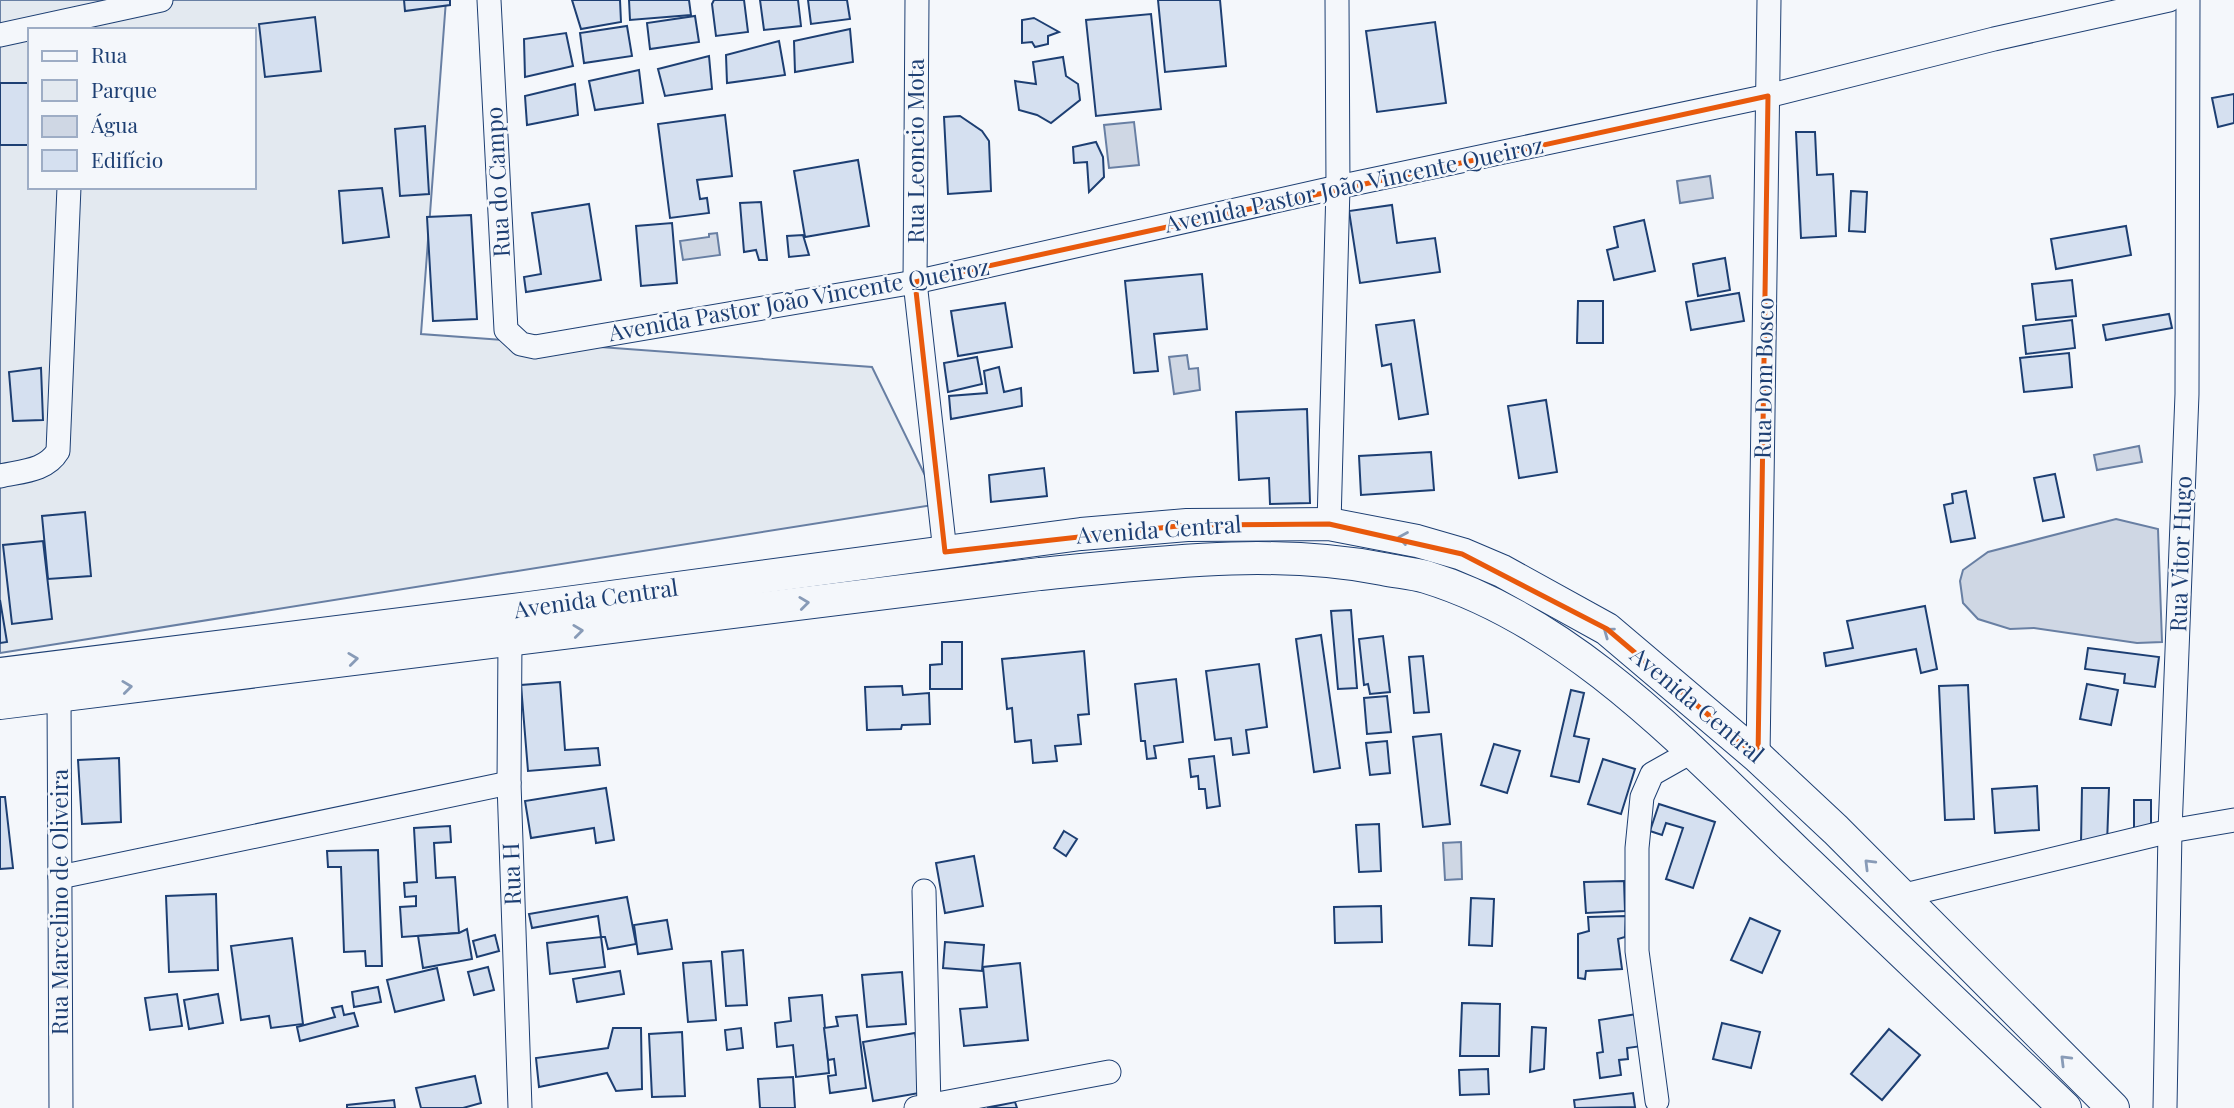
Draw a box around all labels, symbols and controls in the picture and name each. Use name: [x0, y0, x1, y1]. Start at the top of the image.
legend: [28, 28, 256, 189]
text: Rua: [91, 40, 128, 68]
street label: Rua Leoncio Mota: [899, 58, 930, 243]
text: Parque: [91, 75, 157, 103]
street label: Rua do Campo: [477, 106, 516, 258]
text: Água: [90, 110, 139, 138]
street label: Avenida Pastor João Vincente Queiroz: [1161, 128, 1546, 239]
text: Edifício: [91, 145, 163, 173]
street label: Avenida Pastor João Vincente Queiroz: [605, 250, 992, 348]
street label: Rua Dom Bosco: [1746, 297, 1779, 459]
street label: Rua Vitor Hugo: [2161, 475, 2198, 633]
street label: Avenida Central: [1074, 507, 1243, 550]
one-way arrow: [1397, 531, 1409, 546]
street label: Avenida Central: [511, 571, 680, 625]
one-way arrow: [798, 596, 810, 611]
one-way arrow: [573, 624, 584, 639]
one-way arrow: [1604, 627, 1616, 640]
street label: Avenida Central: [1624, 638, 1772, 769]
one-way arrow: [347, 652, 358, 667]
one-way arrow: [121, 679, 133, 694]
street label: Rua Marcelino de Oliveira: [43, 768, 74, 1035]
street label: Rua H: [494, 842, 527, 906]
one-way arrow: [1865, 859, 1878, 872]
one-way arrow: [2060, 1055, 2073, 1068]

